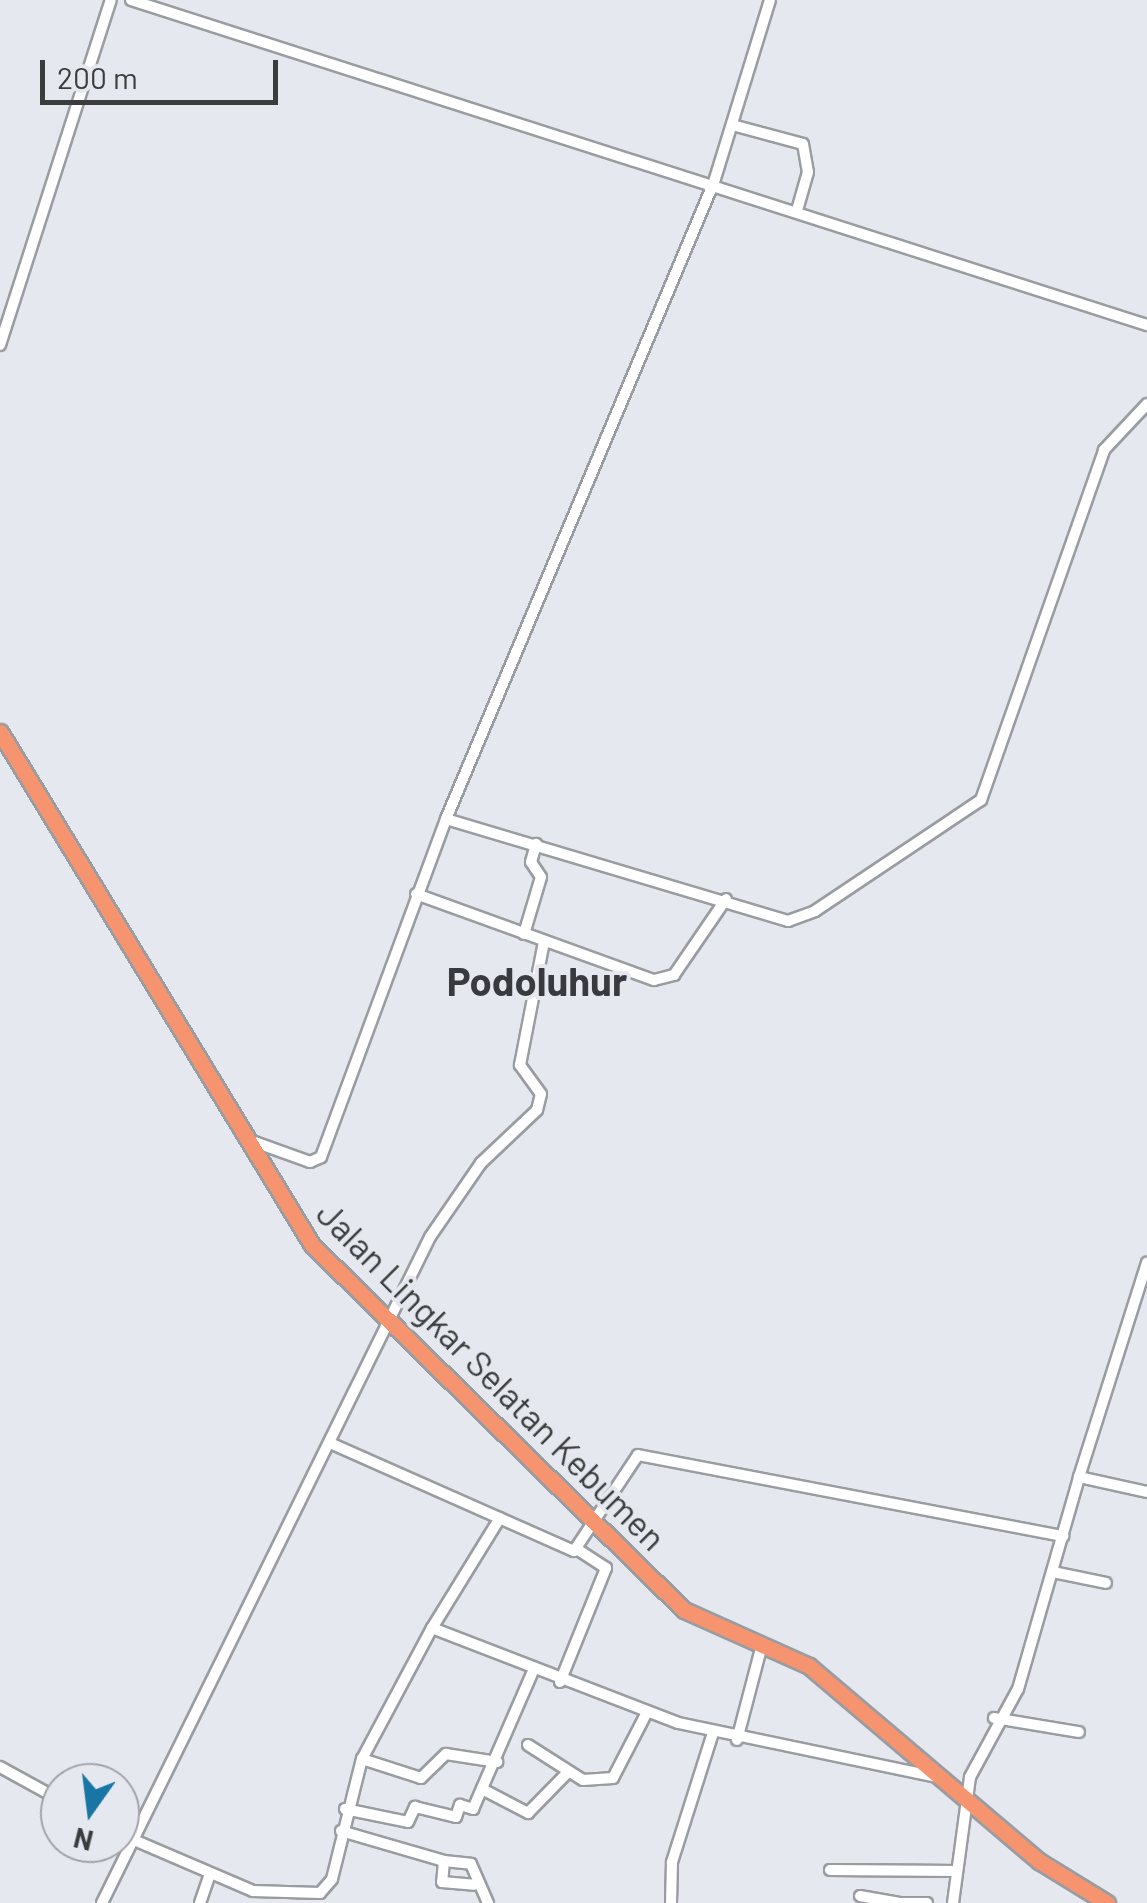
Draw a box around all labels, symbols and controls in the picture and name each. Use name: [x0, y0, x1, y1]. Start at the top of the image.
scale bar: [45, 40, 282, 102]
text: 200 m: [57, 59, 138, 95]
district label: Podoluhur: [447, 956, 627, 1004]
street label: Jalan Lingkar Selatan Kebumen: [309, 1192, 675, 1558]
north arrow: [40, 1763, 140, 1863]
text: N: [70, 1821, 96, 1859]

